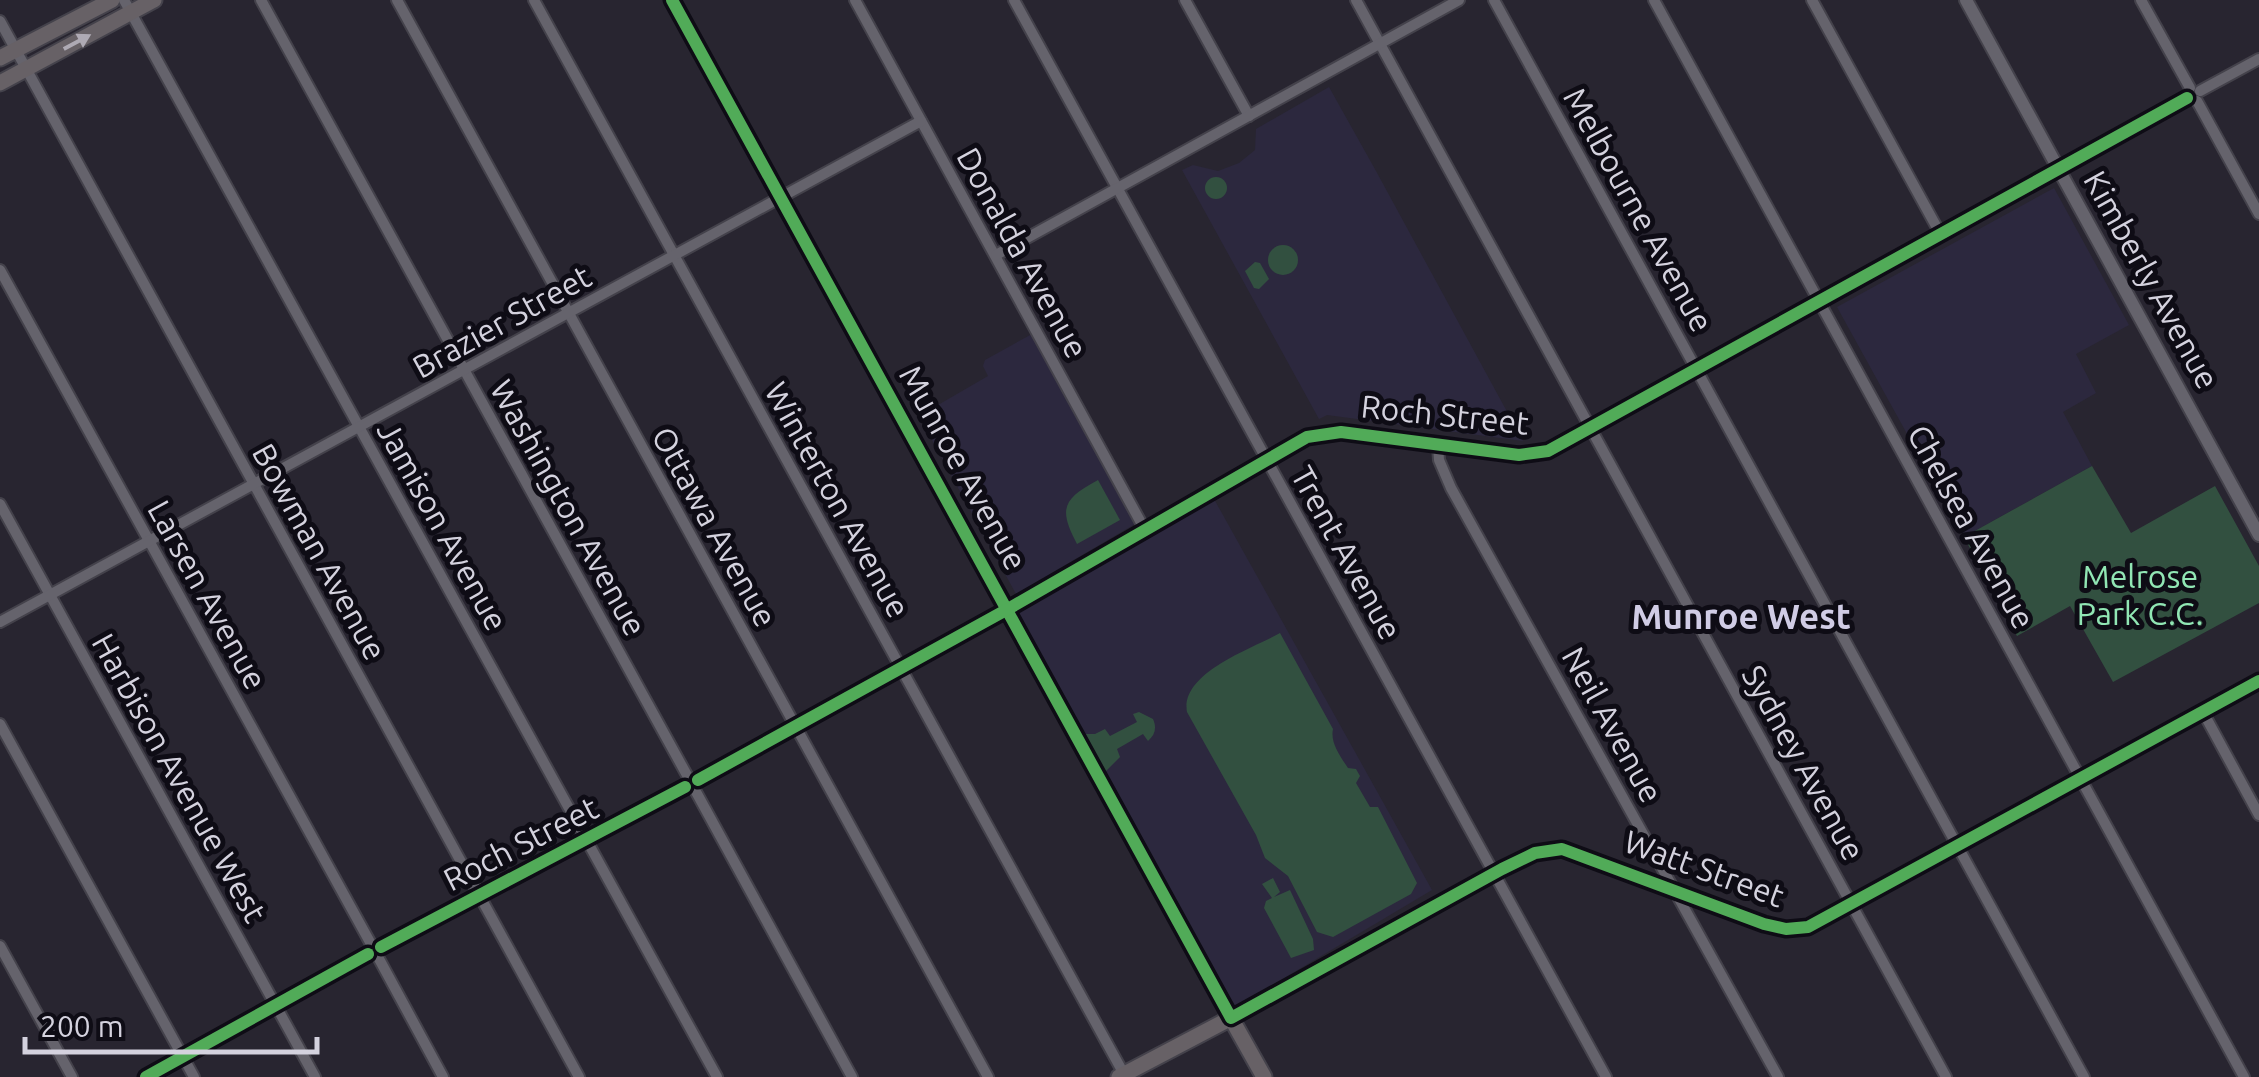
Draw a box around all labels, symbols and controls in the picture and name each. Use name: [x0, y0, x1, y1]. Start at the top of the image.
one-way arrow: [63, 33, 92, 50]
street label: Melbourne Avenue: [1557, 81, 1721, 338]
street label: Donalda Avenue: [950, 141, 1096, 364]
street label: Kimberly Avenue: [2077, 165, 2227, 394]
street label: Brazier Street: [406, 257, 597, 385]
street label: Munroe Avenue: [893, 359, 1035, 576]
street label: Washington Avenue: [484, 373, 654, 642]
street label: Winterton Avenue: [758, 376, 917, 623]
street label: Roch Street: [1359, 387, 1531, 441]
street label: Jamison Avenue: [371, 415, 515, 636]
street label: Chelsea Avenue: [1901, 418, 2043, 635]
street label: Ottawa Avenue: [645, 420, 785, 633]
street label: Bowman Avenue: [246, 437, 394, 666]
street label: Trent Avenue: [1284, 460, 1409, 645]
street label: Larsen Avenue: [141, 494, 274, 695]
park label: Melrose Park C.C.: [2077, 558, 2203, 631]
district label: Munroe West: [1631, 596, 1851, 636]
street label: Harbison Avenue West: [86, 627, 274, 928]
street label: Neil Avenue: [1555, 641, 1670, 808]
street label: Sydney Avenue: [1736, 659, 1872, 866]
street label: Roch Street: [437, 789, 604, 897]
street label: Watt Street: [1620, 823, 1789, 914]
scale bar: [25, 992, 318, 1054]
text: 200 m: [40, 1009, 124, 1043]

